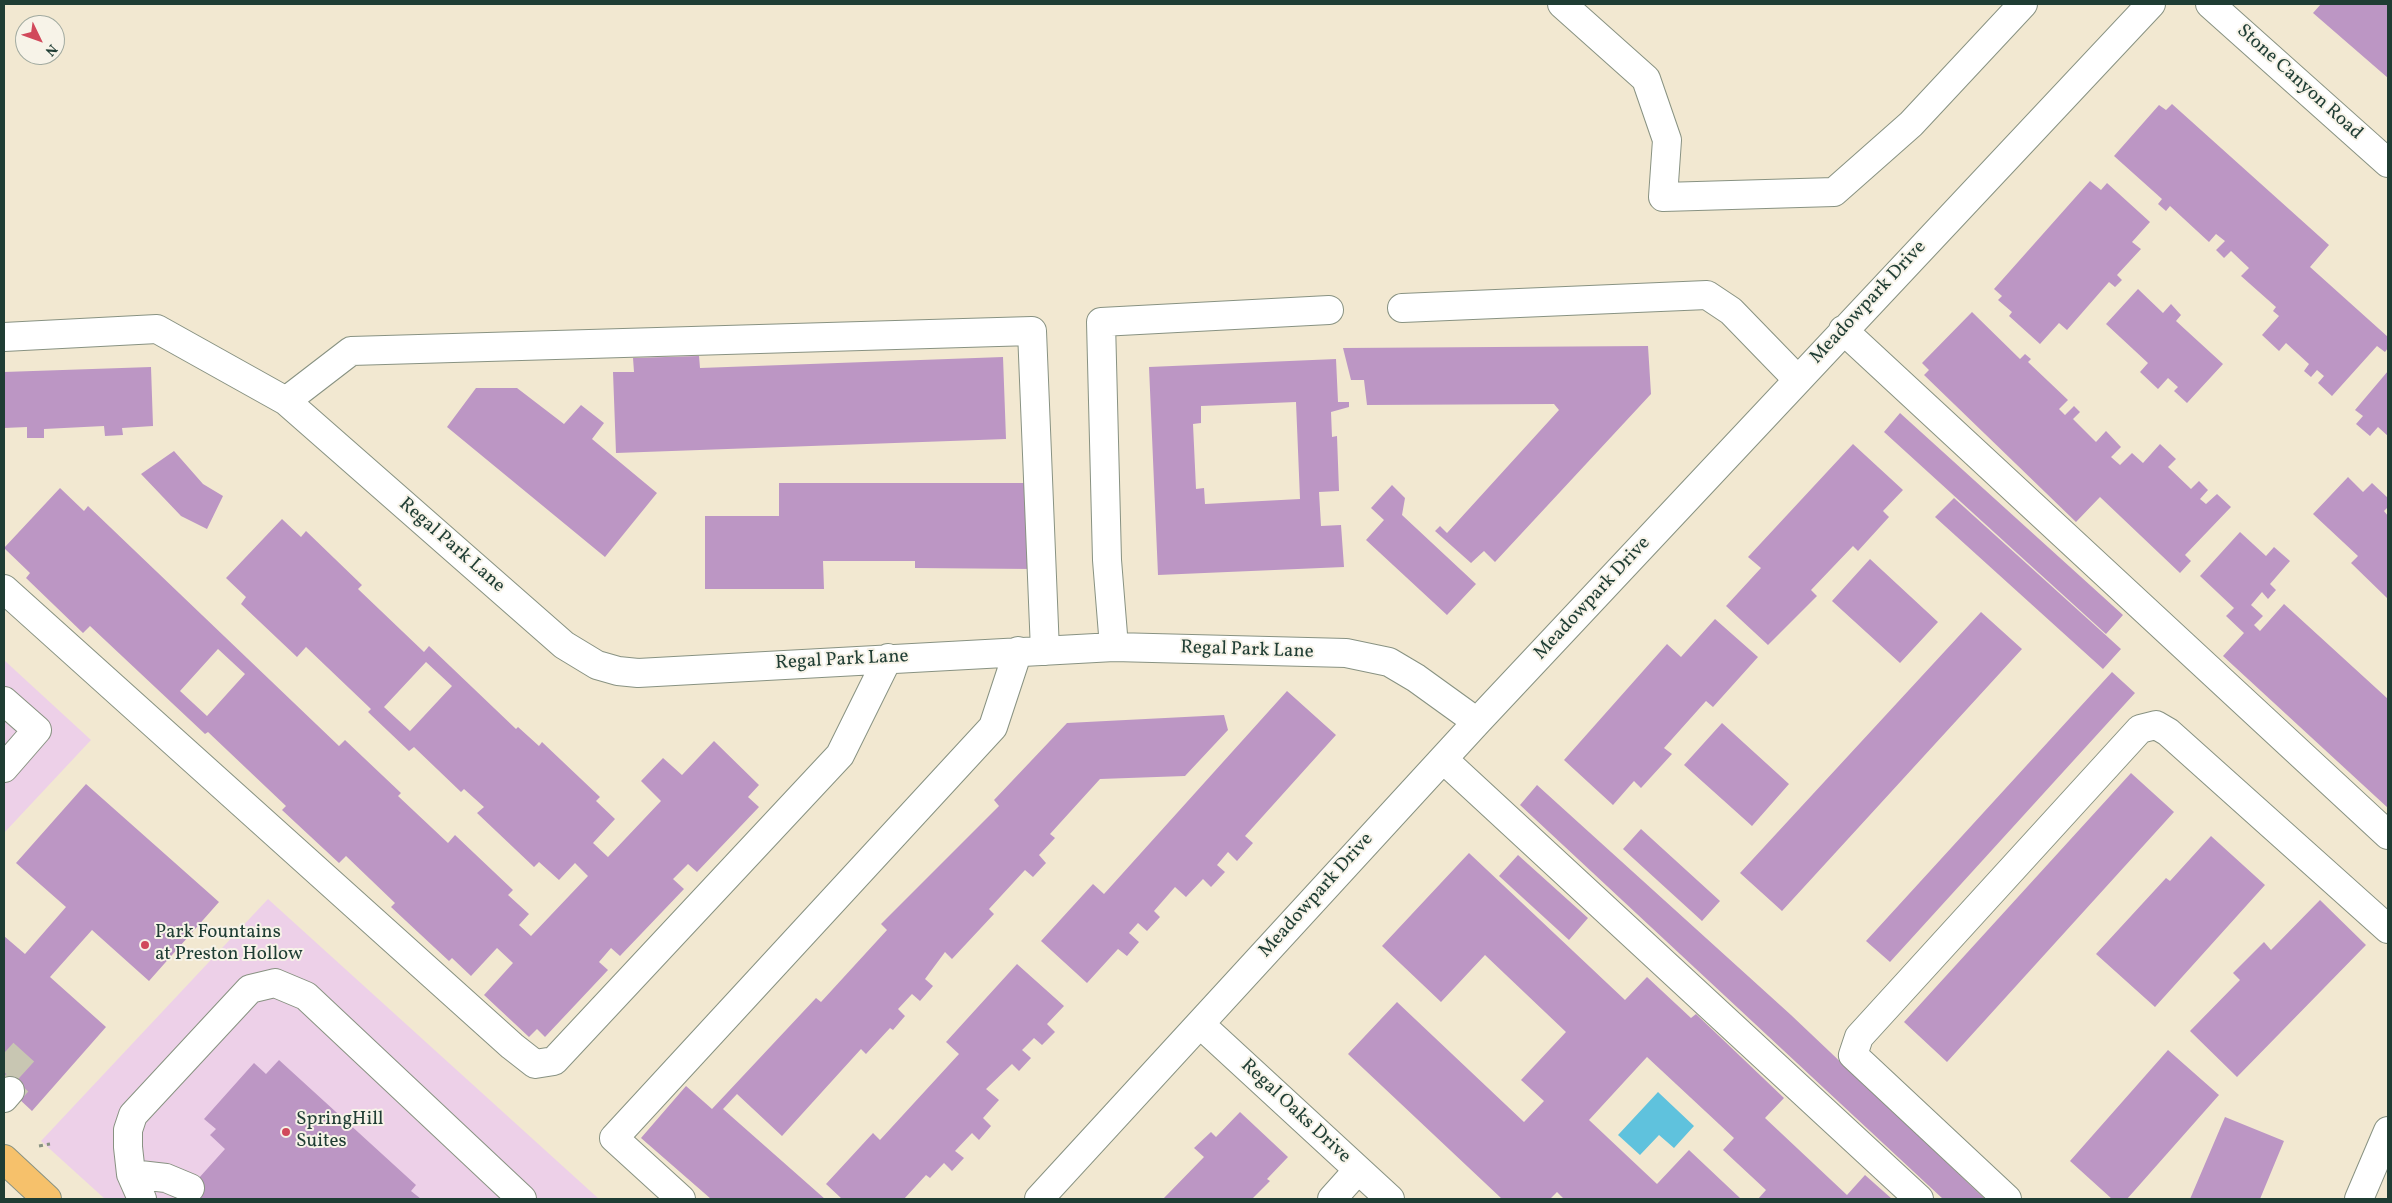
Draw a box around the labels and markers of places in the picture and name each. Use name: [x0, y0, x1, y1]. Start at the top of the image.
place label: Park Fountains at Preston Hollow: [155, 923, 303, 967]
marker: Park Fountains at Preston Hollow: [139, 939, 151, 951]
place label: SpringHill Suites: [296, 1110, 383, 1154]
marker: SpringHill Suites: [280, 1126, 292, 1138]

